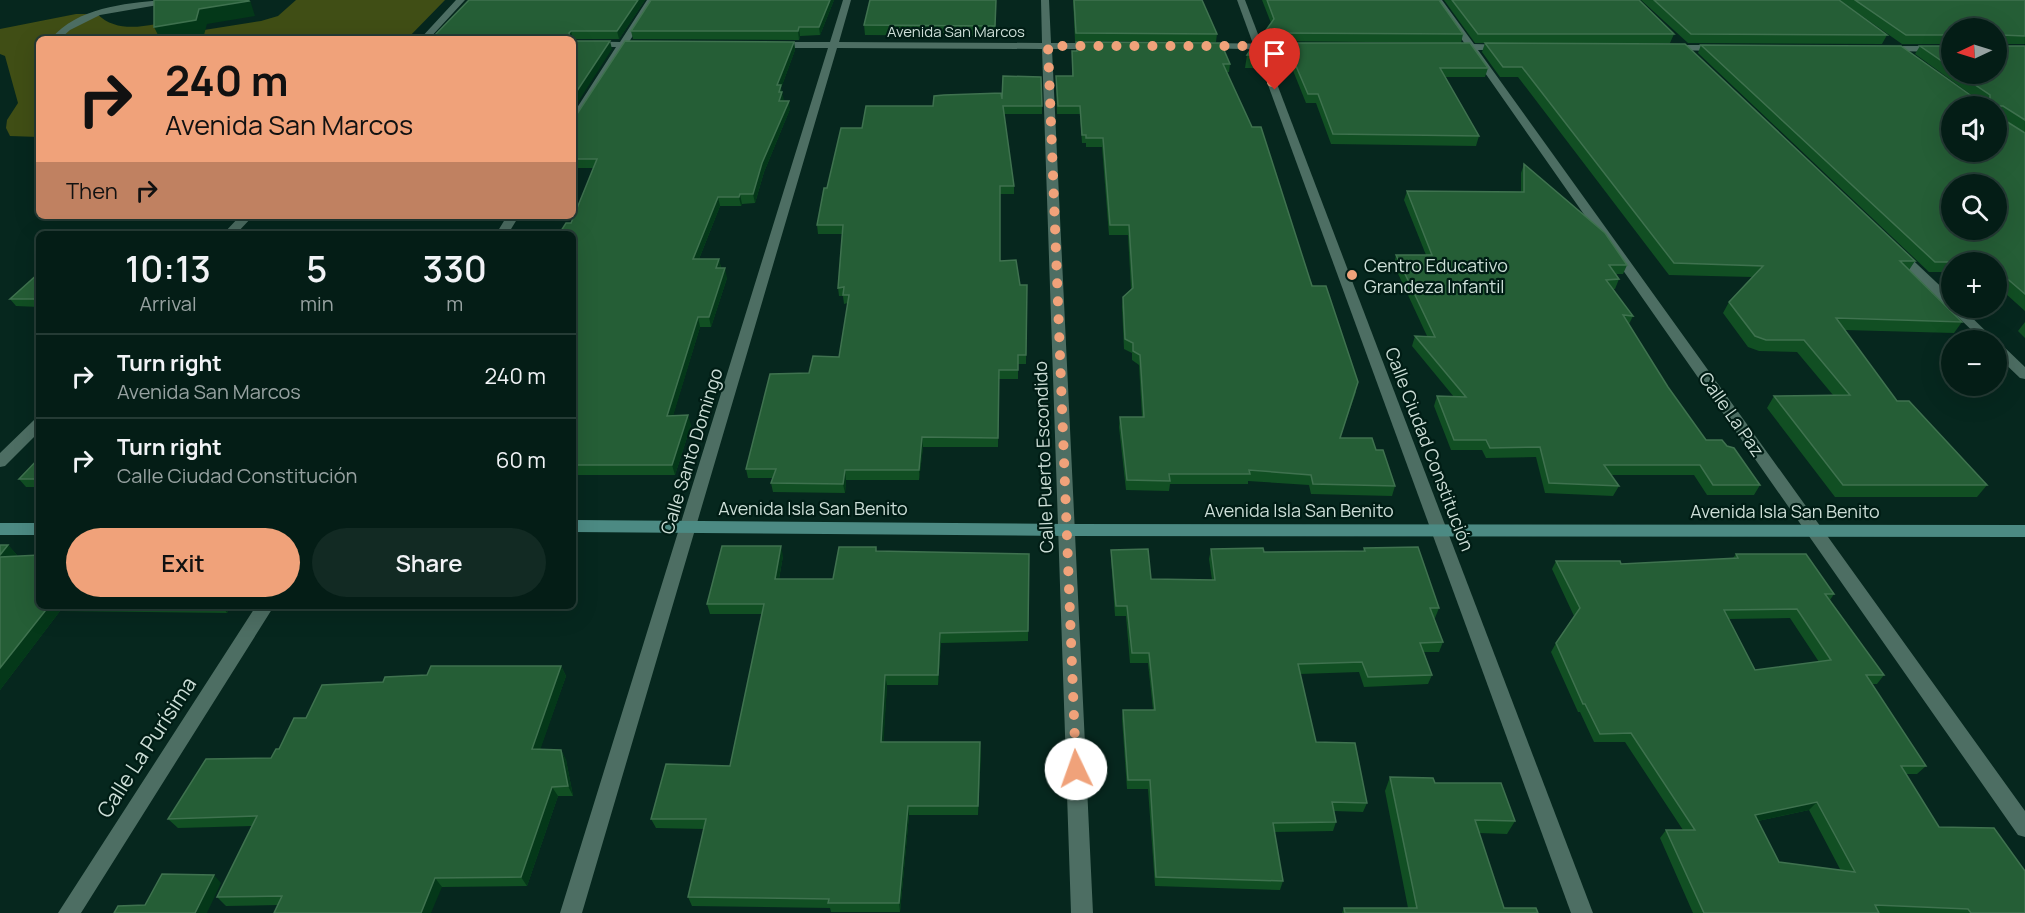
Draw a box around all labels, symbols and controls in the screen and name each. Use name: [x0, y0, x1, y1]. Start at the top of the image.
north arrow: [1941, 18, 2007, 84]
map controls: [1941, 18, 2007, 396]
street label: Avenida San Marcos: [887, 21, 1025, 42]
pin: [1249, 28, 1300, 90]
icon: arrive: [1258, 37, 1291, 70]
text: 240 m: [165, 51, 289, 109]
icon: right: [66, 60, 144, 138]
button: sound: [1941, 96, 2007, 162]
text: Avenida San Marcos: [165, 106, 413, 143]
icon: right: [130, 174, 163, 207]
button: search: [1941, 174, 2007, 240]
text: Then: [66, 176, 118, 206]
text: 10:13: [125, 244, 211, 293]
text: 5: [306, 244, 327, 293]
text: 330: [423, 244, 487, 293]
button: +: [1941, 252, 2007, 318]
place label: Centro Educativo Grandeza Infantil: [1364, 253, 1508, 298]
marker: Centro Educativo Grandeza Infantil: [1345, 268, 1359, 282]
text: Arrival: [139, 290, 197, 317]
text: min: [300, 290, 334, 317]
text: m: [446, 290, 463, 317]
button: −: [1941, 330, 2007, 396]
street label: Calle Ciudad Constitución: [1380, 344, 1480, 554]
text: Turn right: [117, 348, 222, 378]
icon: right: [66, 360, 99, 393]
text: 240 m: [484, 361, 546, 391]
street label: Calle Puerto Escondido: [1028, 361, 1058, 553]
street label: Calle Santo Domingo: [654, 365, 728, 537]
street label: Calle La Paz: [1694, 367, 1770, 461]
text: Avenida San Marcos: [117, 378, 301, 405]
text: Turn right: [117, 432, 222, 462]
icon: right: [66, 444, 99, 477]
text: 60 m: [496, 445, 546, 475]
text: Calle Ciudad Constitución: [117, 462, 357, 489]
street label: Avenida Isla San Benito: [718, 496, 908, 520]
street label: Avenida Isla San Benito: [1204, 498, 1394, 522]
street label: Avenida Isla San Benito: [1690, 499, 1880, 523]
button: Exit: [66, 528, 300, 597]
button: Share: [312, 528, 546, 597]
street label: Calle La Purísima: [90, 671, 202, 823]
position arrow: [1044, 737, 1108, 801]

